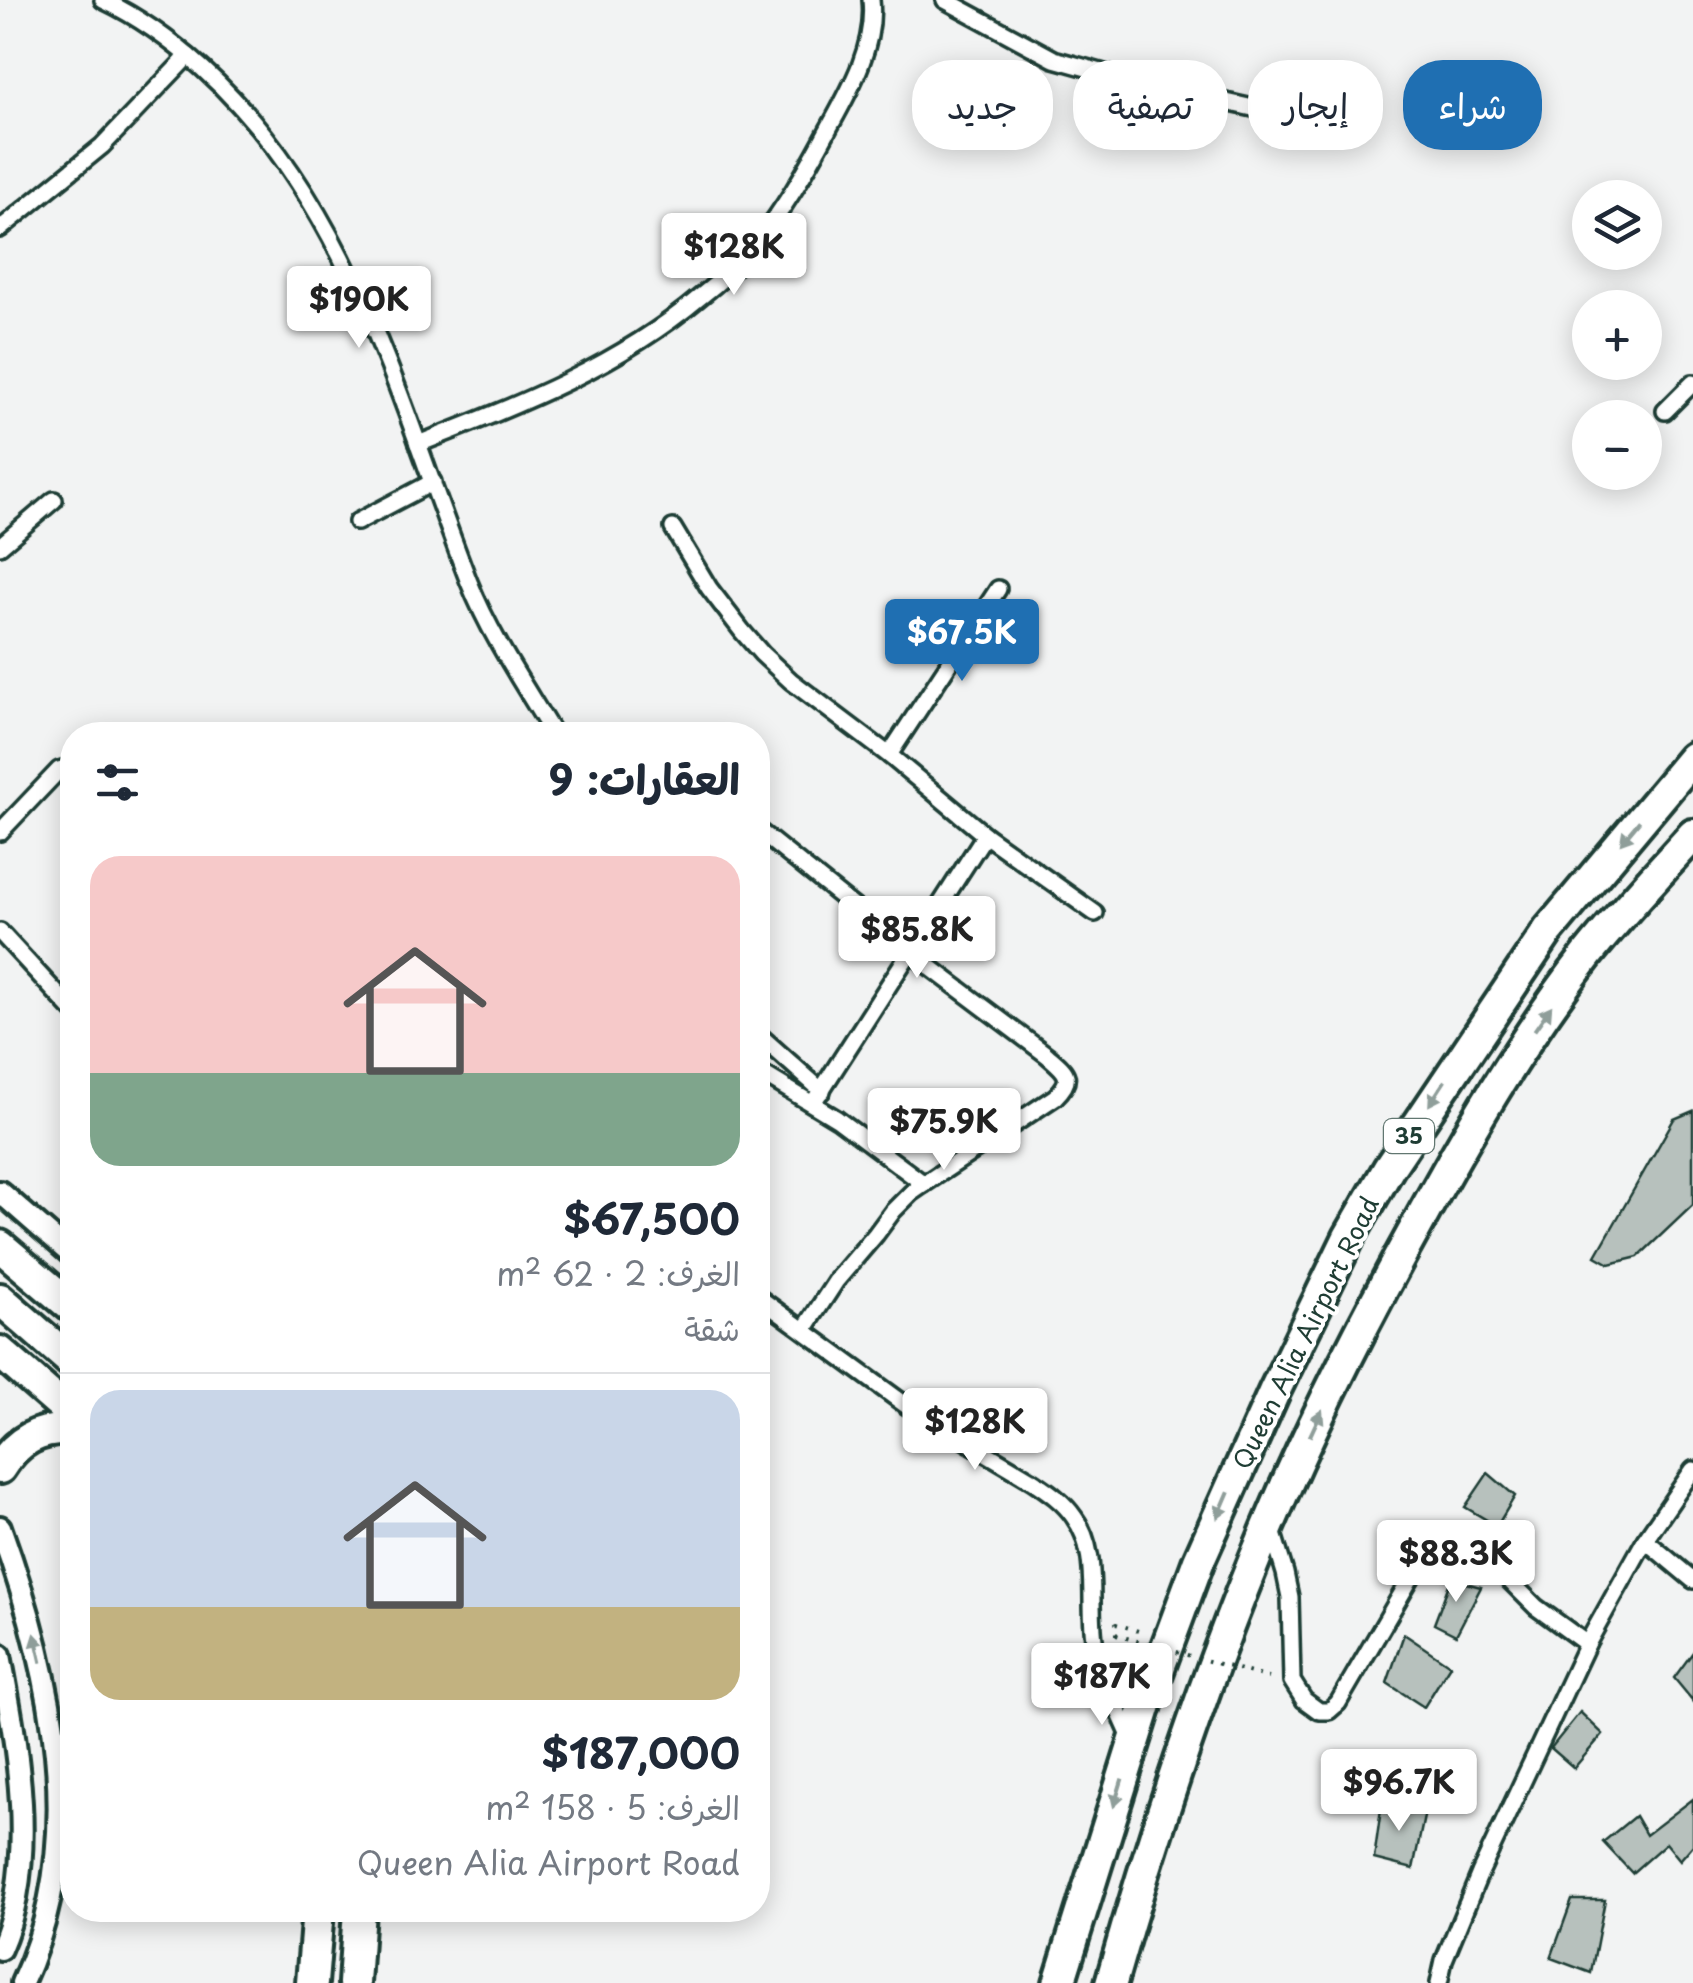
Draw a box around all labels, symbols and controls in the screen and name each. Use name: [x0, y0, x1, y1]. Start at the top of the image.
chip: جديد: [912, 60, 1053, 150]
chip: تصفية: [1073, 60, 1228, 150]
chip: إيجار: [1248, 60, 1383, 150]
chip: شراء: [1403, 60, 1542, 150]
map controls: [1572, 180, 1662, 490]
button: layers: [1572, 180, 1662, 270]
pin: $128K: [664, 213, 804, 298]
text: $128K: [683, 221, 785, 269]
pin: $190K: [289, 266, 429, 351]
text: $190K: [309, 274, 409, 322]
button: +: [1572, 290, 1662, 380]
button: −: [1572, 400, 1662, 490]
pin: $67.5K: [881, 599, 1043, 684]
text: $67.5K: [907, 607, 1017, 655]
text: العقارات: 9: [548, 746, 740, 809]
icon: filters: [90, 755, 145, 810]
one-way arrow: [1620, 820, 1641, 845]
pin: $85.8K: [836, 896, 998, 981]
text: $85.8K: [860, 904, 974, 952]
icon: home: [325, 921, 505, 1101]
one-way arrow: [1533, 1004, 1552, 1031]
one-way arrow: [1429, 1080, 1447, 1107]
pin: $75.9K: [863, 1088, 1025, 1173]
text: $75.9K: [890, 1096, 998, 1144]
road number: 35: [1384, 1119, 1434, 1153]
text: $67,500: [564, 1186, 740, 1249]
street label: Queen Alia Airport Road: [1222, 1190, 1388, 1475]
text: الغرف: 2 · 62 m²: [496, 1249, 740, 1297]
text: شقة: [684, 1304, 740, 1352]
pin: $128K: [905, 1388, 1045, 1473]
text: $128K: [924, 1396, 1026, 1444]
one-way arrow: [1308, 1408, 1325, 1437]
icon: home: [325, 1455, 505, 1635]
one-way arrow: [1215, 1490, 1231, 1520]
pin: $88.3K: [1375, 1520, 1537, 1605]
text: $88.3K: [1399, 1528, 1513, 1576]
one-way arrow: [30, 1632, 45, 1663]
pin: $187K: [1032, 1643, 1172, 1728]
text: $187K: [1053, 1651, 1151, 1699]
text: $187,000: [542, 1720, 740, 1783]
pin: $96.7K: [1318, 1749, 1480, 1834]
text: $96.7K: [1343, 1757, 1455, 1805]
one-way arrow: [1110, 1779, 1125, 1809]
text: الغرف: 5 · 158 m²: [485, 1783, 740, 1831]
text: Queen Alia Airport Road: [357, 1838, 740, 1886]

